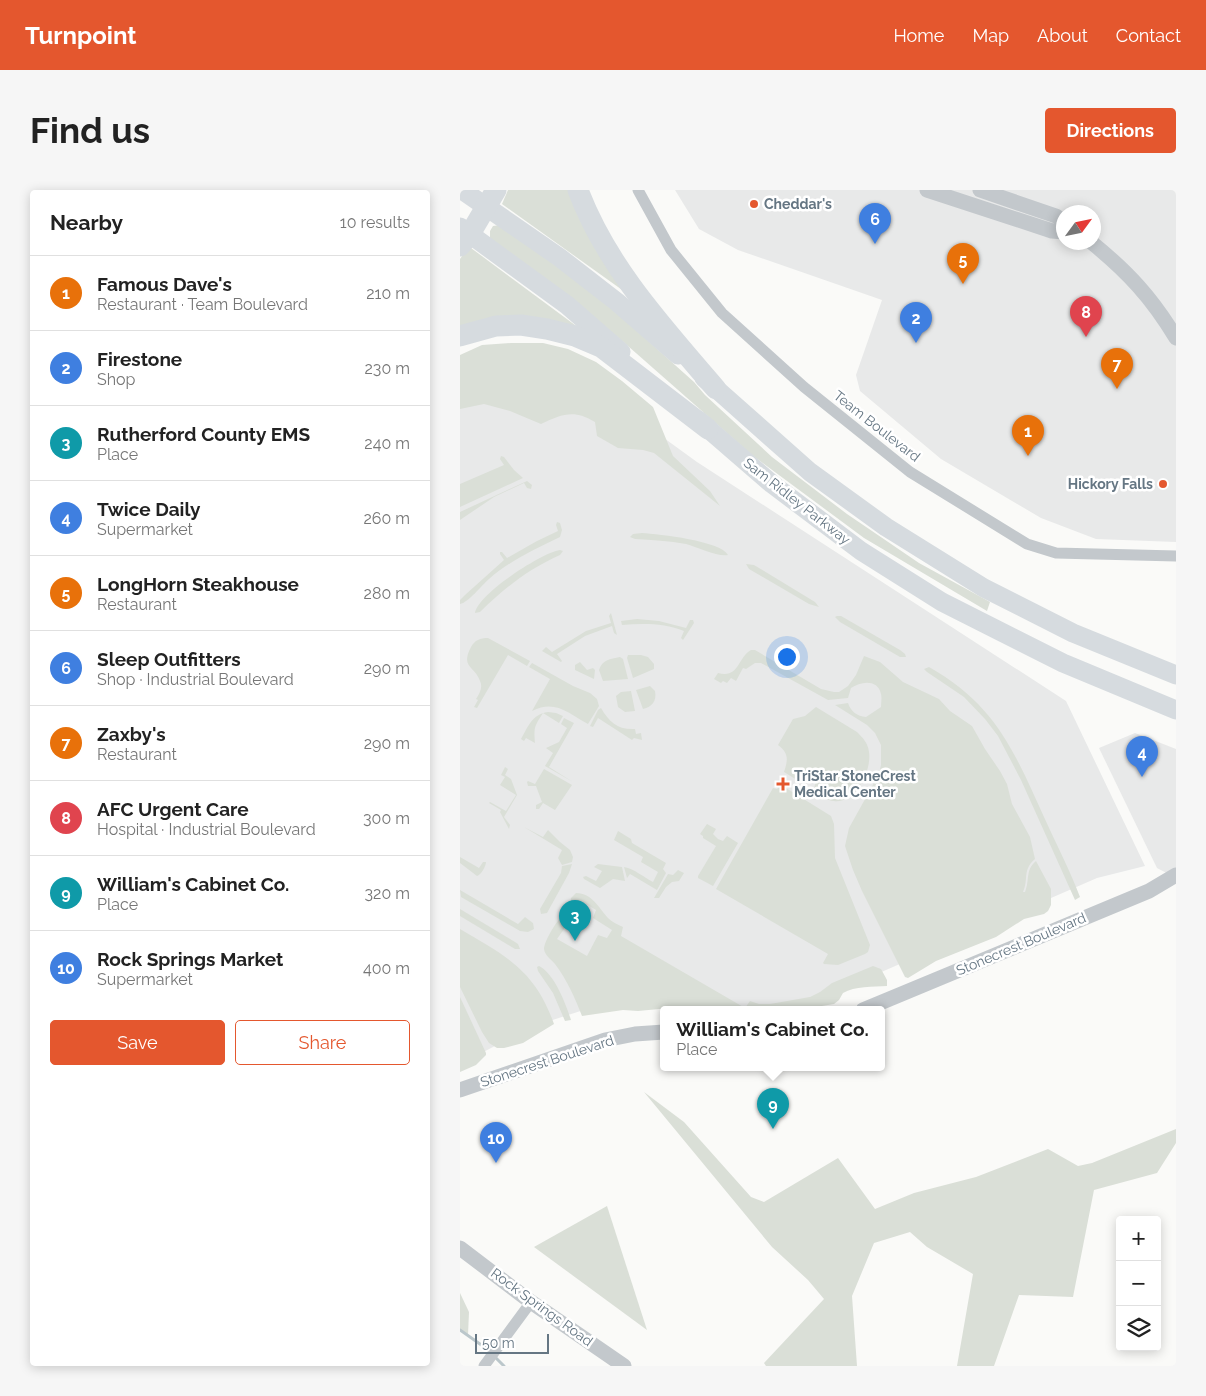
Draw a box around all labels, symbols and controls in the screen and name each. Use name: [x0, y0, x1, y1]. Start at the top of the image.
text: Turnpoint: [25, 21, 137, 50]
text: Home: [893, 25, 944, 46]
text: Map: [972, 25, 1009, 46]
text: About: [1037, 25, 1088, 46]
text: Contact: [1116, 25, 1181, 46]
button: Directions: [1045, 108, 1176, 153]
text: Find us: [30, 110, 150, 151]
place label: Cheddar's: [764, 196, 832, 212]
marker: Cheddar's: [748, 198, 760, 210]
pin: 6: [859, 203, 891, 244]
north arrow: [1056, 205, 1101, 250]
text: Nearby: [50, 210, 123, 235]
text: 10 results: [340, 213, 410, 232]
pin: 5: [947, 243, 979, 284]
text: Famous Dave's: [97, 273, 232, 295]
text: 1: [62, 284, 70, 303]
text: 210 m: [366, 284, 410, 303]
text: Restaurant · Team Boulevard: [97, 295, 308, 314]
pin: 8: [1070, 296, 1102, 337]
pin: 2: [900, 302, 932, 343]
text: Firestone: [97, 348, 182, 370]
pin: 7: [1101, 348, 1133, 389]
text: 2: [61, 359, 71, 378]
text: 230 m: [365, 359, 410, 378]
text: Shop: [97, 370, 135, 389]
street label: Team Boulevard: [831, 387, 923, 465]
pin: 1: [1012, 415, 1044, 456]
text: Rutherford County EMS: [97, 423, 310, 445]
text: 3: [62, 434, 70, 453]
text: 240 m: [364, 434, 410, 453]
text: Place: [97, 445, 138, 464]
street label: Sam Ridley Parkway: [741, 454, 854, 548]
place label: Hickory Falls: [1068, 476, 1153, 492]
marker: Hickory Falls: [1157, 478, 1169, 490]
text: Twice Daily: [97, 498, 200, 520]
text: 4: [61, 509, 71, 528]
text: 260 m: [363, 509, 410, 528]
text: Supermarket: [97, 520, 193, 539]
text: LongHorn Steakhouse: [97, 573, 299, 595]
text: 5: [62, 584, 70, 603]
text: 280 m: [364, 584, 410, 603]
text: Restaurant: [97, 595, 177, 614]
your location: [774, 644, 800, 670]
text: Sleep Outfitters: [97, 648, 241, 670]
text: 6: [61, 659, 71, 678]
text: 290 m: [364, 659, 410, 678]
text: Shop · Industrial Boulevard: [97, 670, 294, 689]
text: Zaxby's: [97, 723, 166, 745]
text: 7: [62, 734, 70, 753]
text: 290 m: [364, 734, 410, 753]
pin: 4: [1126, 736, 1158, 777]
text: Restaurant: [97, 745, 177, 764]
place label: TriStar StoneCrest Medical Center: [794, 768, 916, 800]
marker: TriStar StoneCrest Medical Center: [776, 777, 790, 791]
text: AFC Urgent Care: [97, 798, 249, 820]
text: 8: [61, 809, 71, 828]
text: 300 m: [363, 809, 410, 828]
text: Hospital · Industrial Boulevard: [97, 820, 316, 839]
text: William's Cabinet Co.: [97, 873, 289, 895]
text: 9: [61, 884, 71, 903]
text: 320 m: [365, 884, 410, 903]
text: Place: [97, 895, 138, 914]
pin: 3: [559, 900, 591, 941]
street label: Stonecrest Boulevard: [954, 909, 1088, 979]
text: Rock Springs Market: [97, 948, 283, 970]
text: 10: [57, 959, 75, 978]
text: 400 m: [363, 959, 410, 978]
text: Supermarket: [97, 970, 193, 989]
popup: [660, 1006, 885, 1071]
text: William's Cabinet Co.: [676, 1018, 869, 1040]
button: Save: [50, 1020, 225, 1065]
button: Share: [235, 1020, 410, 1065]
street label: Stonecrest Boulevard: [478, 1032, 616, 1090]
text: Place: [676, 1040, 717, 1059]
pin: 9: [757, 1088, 789, 1129]
pin: 10: [480, 1122, 512, 1163]
map controls: [1116, 1216, 1161, 1351]
button: +: [1116, 1216, 1161, 1261]
button: −: [1116, 1261, 1161, 1306]
street label: Rock Springs Road: [488, 1265, 596, 1349]
button: layers: [1116, 1306, 1161, 1351]
scale bar: [475, 1331, 549, 1354]
text: 50 m: [482, 1335, 515, 1351]

